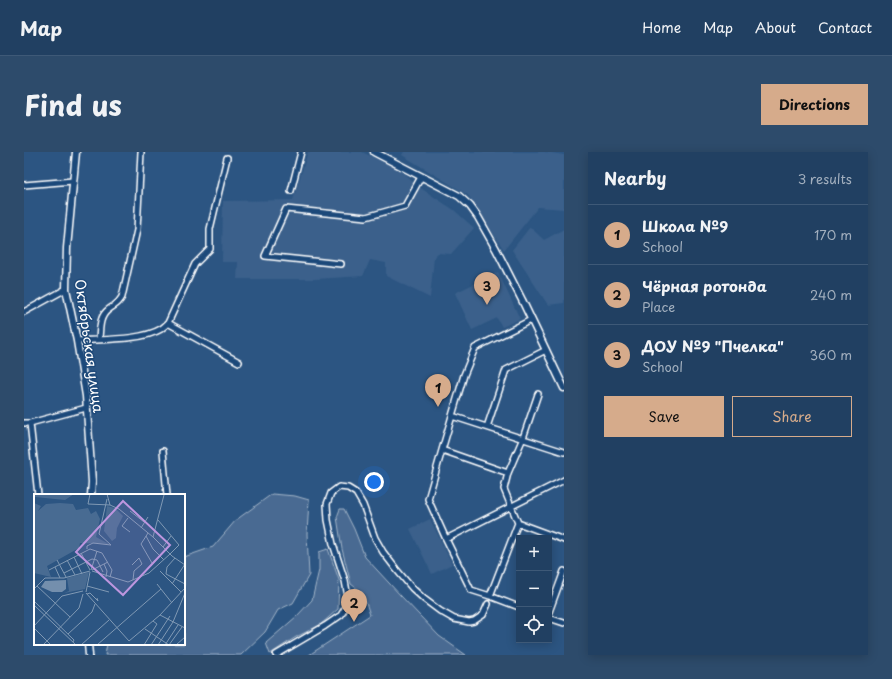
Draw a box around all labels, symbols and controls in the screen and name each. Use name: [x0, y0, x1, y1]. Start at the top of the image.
text: Map: [20, 14, 62, 42]
text: Home: [642, 17, 681, 38]
text: Map: [703, 17, 733, 38]
text: About: [755, 17, 796, 38]
text: Contact: [818, 17, 872, 38]
text: Find us: [24, 83, 122, 126]
button: Directions: [761, 84, 868, 125]
text: Nearby: [604, 165, 666, 191]
text: 3 results: [798, 169, 852, 188]
text: Школа №9: [642, 214, 728, 237]
text: 1: [614, 225, 620, 244]
text: 170 m: [814, 225, 852, 244]
text: School: [642, 237, 683, 256]
pin: 3: [474, 272, 500, 305]
text: Чёрная ротонда: [642, 274, 767, 297]
street label: Октябрьская улица: [70, 278, 109, 414]
text: 2: [612, 285, 622, 304]
text: 240 m: [810, 285, 852, 304]
text: Place: [642, 297, 675, 316]
text: ДОУ №9 "Пчелка": [642, 334, 784, 357]
text: 3: [613, 345, 621, 364]
text: 360 m: [809, 345, 852, 364]
text: School: [642, 357, 683, 376]
pin: 1: [425, 374, 451, 407]
button: Save: [604, 396, 724, 437]
button: Share: [732, 396, 852, 437]
your location: [364, 472, 384, 492]
inset map: [34, 494, 185, 645]
map controls: [516, 535, 552, 643]
button: +: [516, 535, 552, 571]
button: −: [516, 571, 552, 607]
pin: 2: [341, 589, 367, 622]
button: locate: [516, 607, 552, 643]

